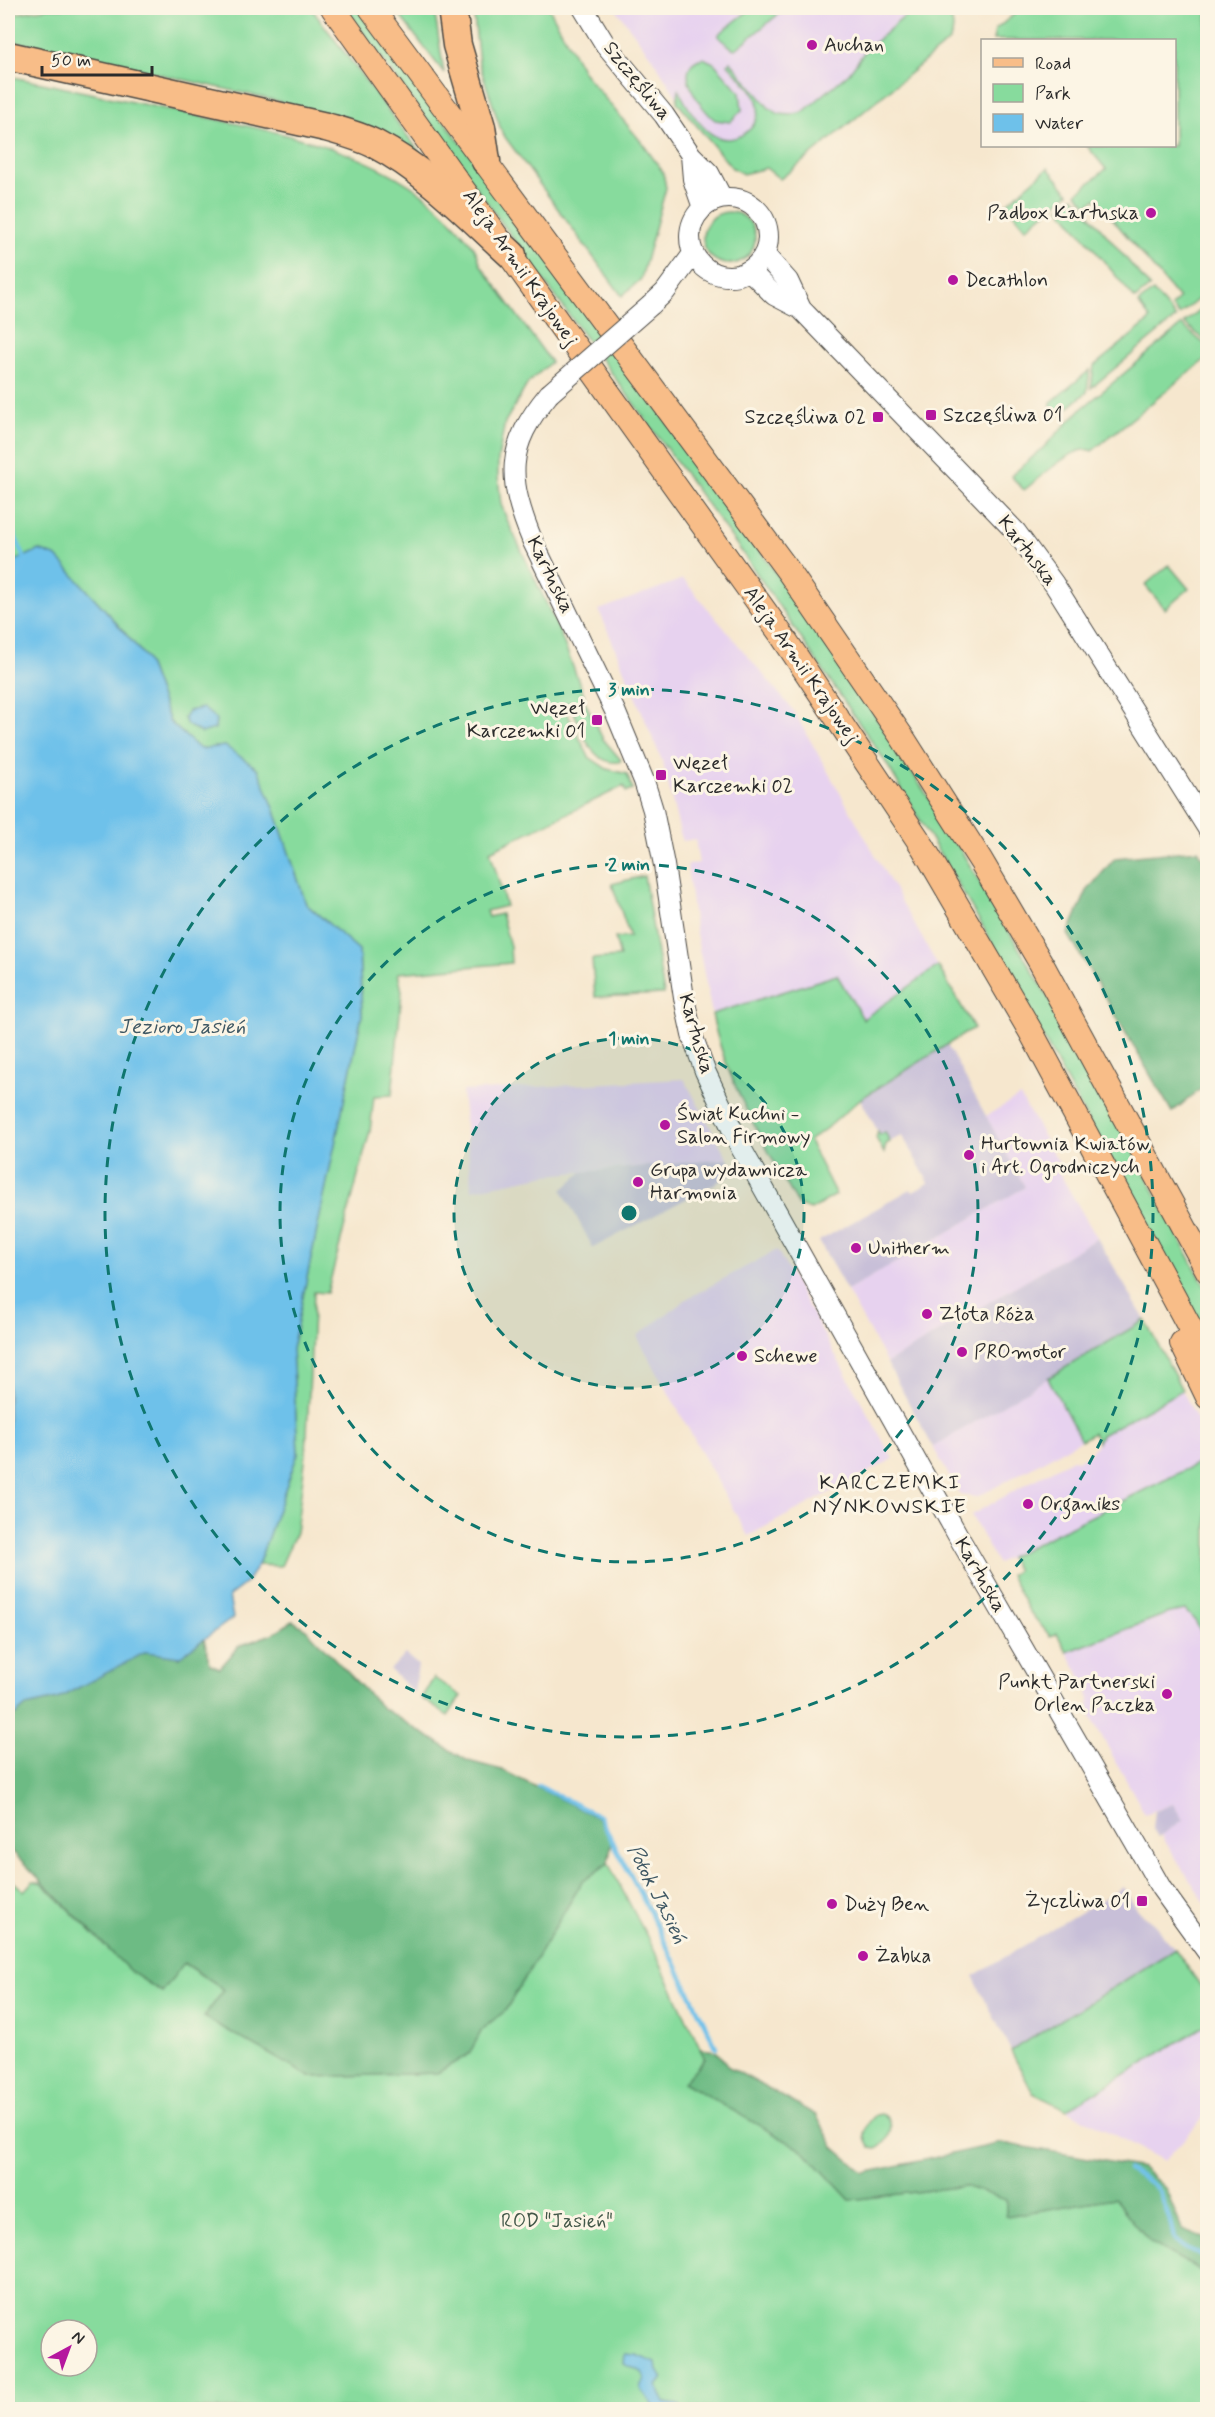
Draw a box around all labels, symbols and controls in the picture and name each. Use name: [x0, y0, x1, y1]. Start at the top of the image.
place label: Auchan: [824, 32, 884, 59]
street label: Szczęśliwa: [597, 36, 677, 126]
marker: Auchan: [805, 38, 819, 52]
scale bar: [42, 39, 152, 77]
legend: [981, 39, 1176, 147]
text: 50 m: [51, 49, 91, 73]
text: Road: [1035, 52, 1071, 76]
text: Park: [1035, 82, 1071, 106]
text: Water: [1035, 112, 1084, 136]
street label: Aleja Armii Krajowej: [456, 184, 584, 352]
place label: Padbox Kartuska: [987, 200, 1139, 227]
marker: Padbox Kartuska: [1144, 206, 1158, 220]
place label: Decathlon: [965, 267, 1048, 294]
marker: Decathlon: [946, 273, 960, 287]
place label: Szczęśliwa 01: [943, 402, 1062, 429]
place label: Szczęśliwa 02: [745, 404, 866, 431]
marker: Szczęśliwa 01: [924, 408, 938, 422]
marker: Szczęśliwa 02: [871, 410, 885, 424]
street label: Kartuska: [991, 510, 1063, 592]
street label: Kartuska: [520, 532, 580, 618]
street label: Aleja Armii Krajowej: [737, 581, 865, 749]
text: 3 min: [608, 678, 650, 702]
place label: Węzeł Karczemki 01: [467, 695, 585, 745]
marker: Węzeł Karczemki 01: [590, 713, 604, 727]
place label: Węzeł Karczemki 02: [673, 750, 793, 800]
marker: Węzeł Karczemki 02: [654, 768, 668, 782]
text: 2 min: [608, 853, 650, 877]
street label: Kartuska: [672, 991, 720, 1077]
water label: Jezioro Jasień: [118, 1013, 246, 1041]
text: 1 min: [608, 1027, 650, 1051]
place label: Świat Kuchni - Salon Firmowy: [677, 1101, 811, 1151]
marker: Świat Kuchni - Salon Firmowy: [658, 1118, 672, 1132]
place label: Hurtownia Kwiatów i Art. Ogrodniczych: [981, 1131, 1150, 1181]
marker: Hurtownia Kwiatów i Art. Ogrodniczych: [962, 1148, 976, 1162]
place label: Grupa wydawnicza Harmonia: [650, 1157, 808, 1207]
marker: Grupa wydawnicza Harmonia: [631, 1175, 645, 1189]
centre of rings: [619, 1203, 639, 1223]
place label: Unitherm: [868, 1235, 950, 1262]
marker: Unitherm: [849, 1241, 863, 1255]
place label: Złota Róża: [939, 1301, 1035, 1328]
marker: Złota Róża: [920, 1307, 934, 1321]
place label: PROmotor: [974, 1339, 1067, 1366]
place label: Schewe: [754, 1343, 817, 1370]
marker: PROmotor: [955, 1345, 969, 1359]
marker: Schewe: [735, 1349, 749, 1363]
district label: KARCZEMKI NYNKOWSKIE: [813, 1469, 967, 1521]
place label: Organiks: [1040, 1491, 1120, 1520]
marker: Organiks: [1021, 1497, 1035, 1511]
street label: Kartuska: [948, 1532, 1012, 1618]
place label: Punkt Partnerski Orlen Paczka: [998, 1669, 1155, 1719]
marker: Punkt Partnerski Orlen Paczka: [1160, 1687, 1174, 1701]
water label: Potok Jasień: [620, 1840, 694, 1949]
place label: Życzliwa 01: [1025, 1888, 1130, 1915]
place label: Duży Ben: [844, 1891, 930, 1918]
marker: Życzliwa 01: [1135, 1894, 1149, 1908]
marker: Duży Ben: [825, 1897, 839, 1911]
place label: Żabka: [875, 1943, 931, 1970]
marker: Żabka: [856, 1949, 870, 1963]
park label: ROD "Jasień": [501, 2208, 613, 2235]
north arrow: [39, 2318, 99, 2378]
text: N: [67, 2326, 89, 2349]

